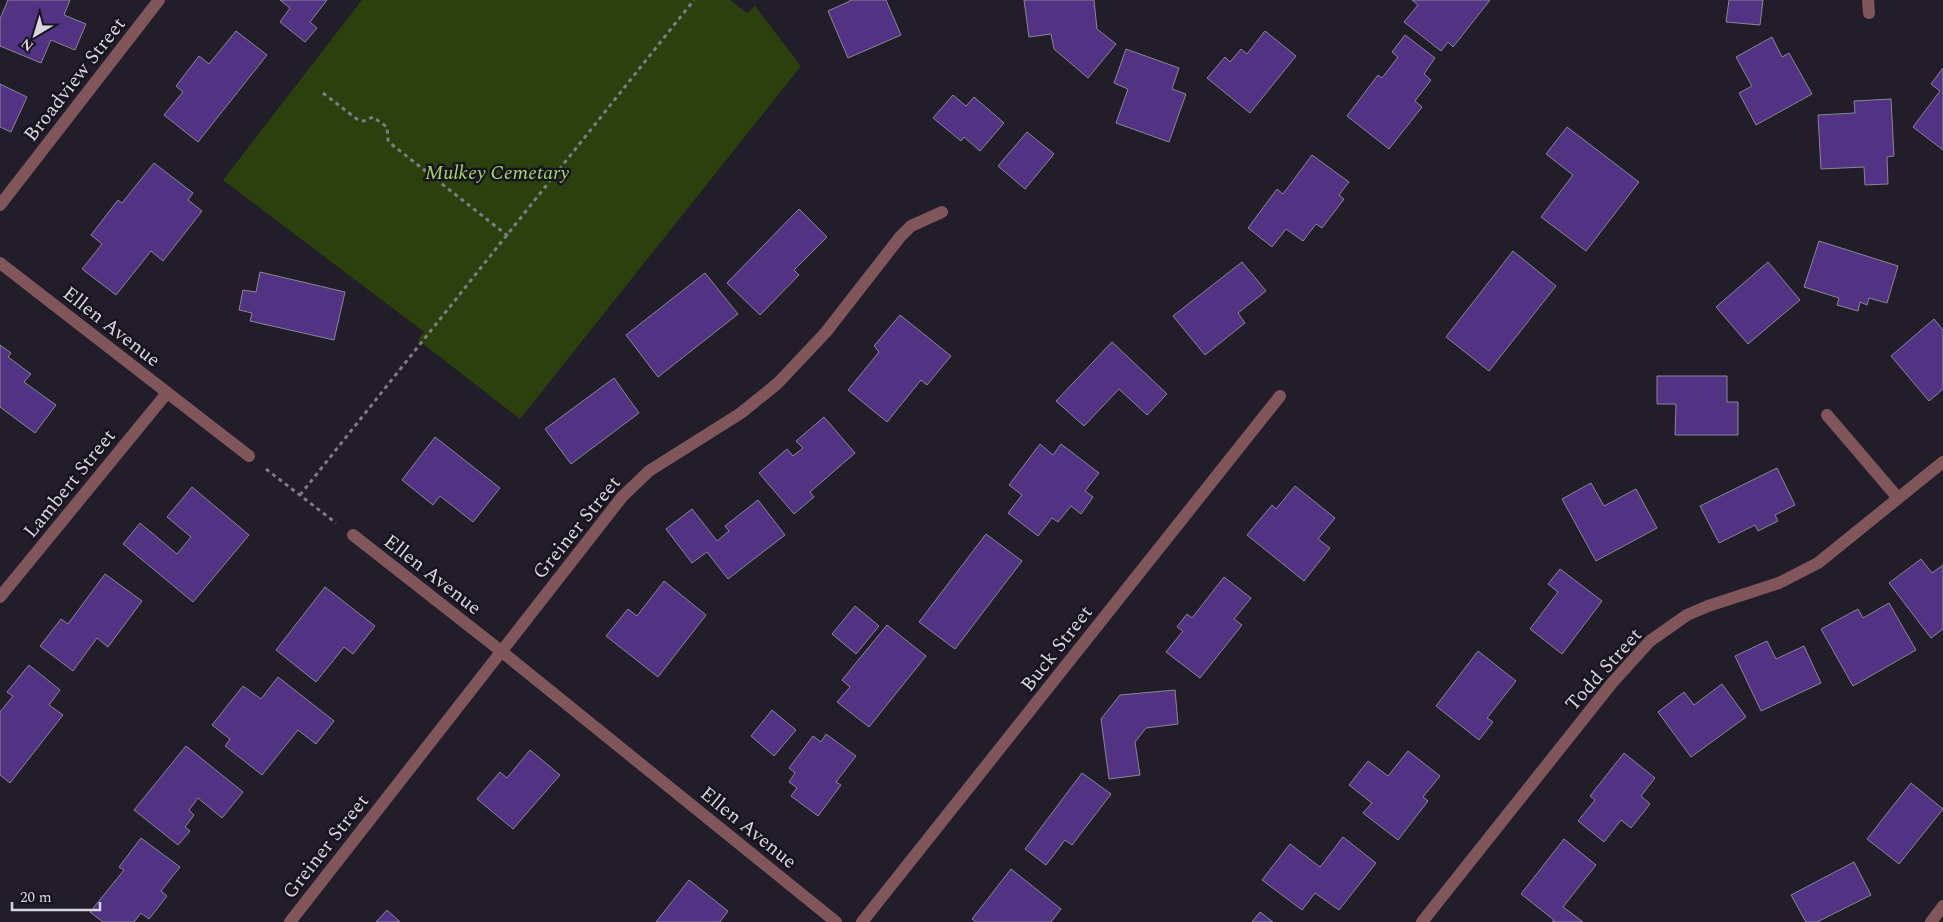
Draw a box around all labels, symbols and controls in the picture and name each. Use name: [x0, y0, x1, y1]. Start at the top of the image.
north arrow: [10, 10, 60, 60]
street label: Broadview Street: [16, 11, 133, 148]
text: N: [16, 33, 38, 57]
park label: Mulkey Cemetary: [425, 158, 569, 188]
street label: Ellen Avenue: [56, 279, 167, 375]
street label: Lambert Street: [16, 423, 123, 545]
street label: Greiner Street: [525, 469, 628, 586]
street label: Ellen Avenue: [377, 527, 488, 623]
street label: Buck Street: [1013, 599, 1100, 698]
street label: Todd Street: [1558, 621, 1649, 718]
street label: Ellen Avenue: [693, 779, 803, 876]
street label: Greiner Street: [275, 788, 376, 905]
scale bar: [12, 880, 100, 912]
text: 20 m: [20, 886, 52, 909]

